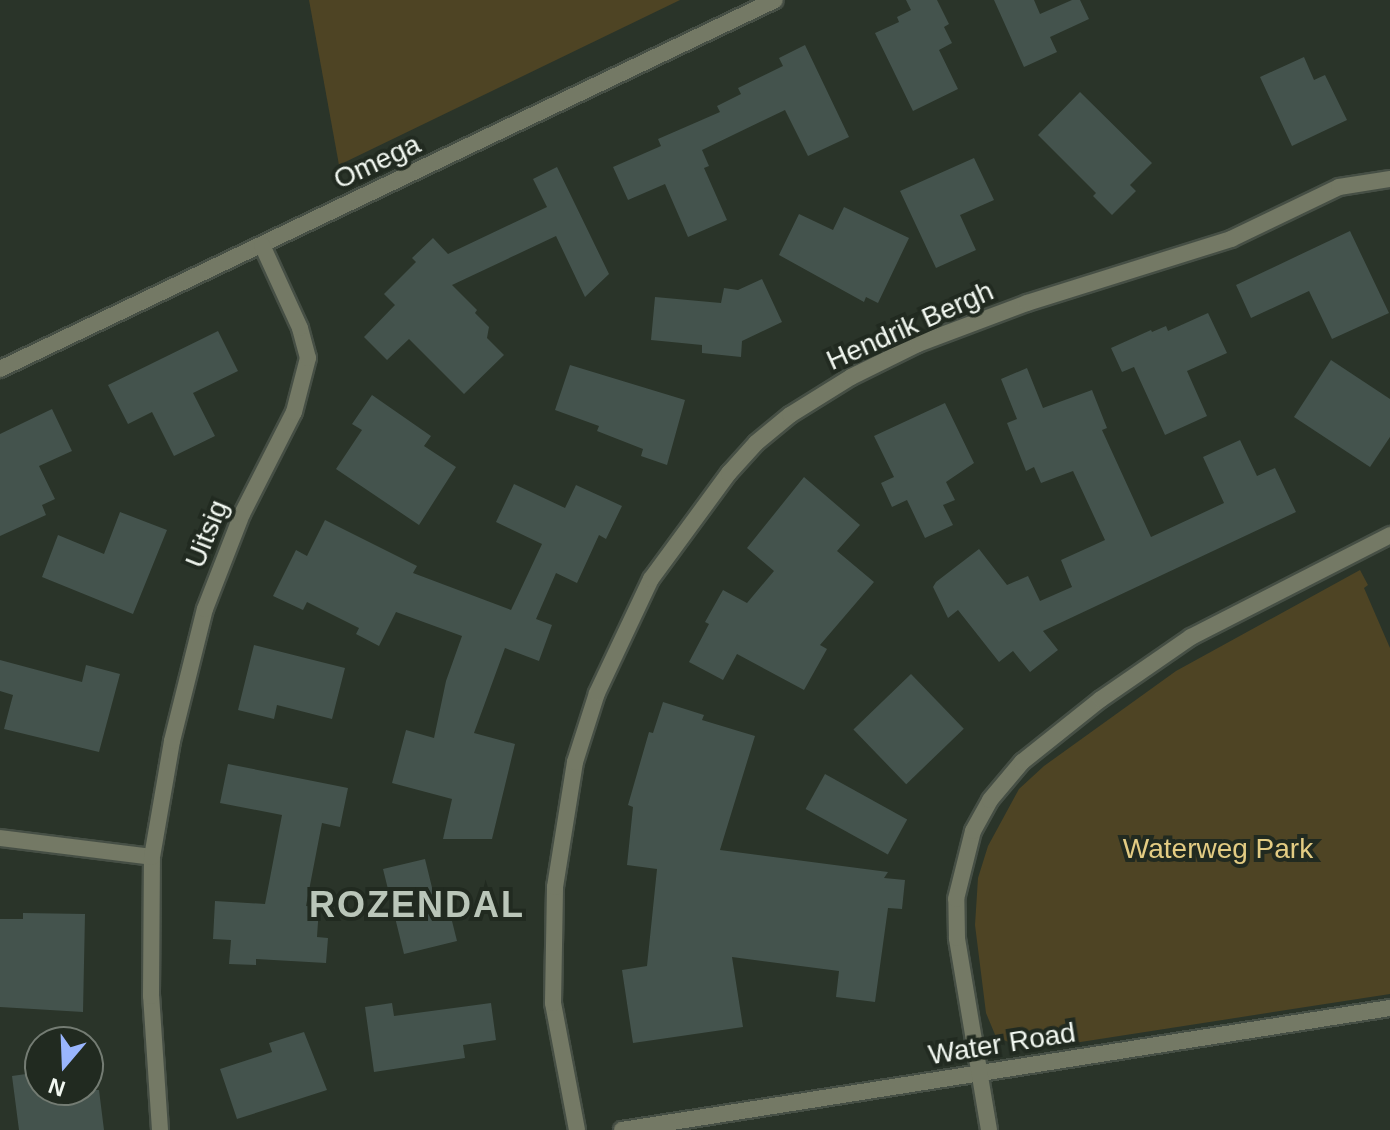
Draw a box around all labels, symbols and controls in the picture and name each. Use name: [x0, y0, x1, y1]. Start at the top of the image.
street label: Omega: [328, 127, 426, 197]
street label: Hendrik Bergh: [821, 274, 999, 378]
street label: Uitsig: [178, 495, 236, 573]
park label: Waterweg Park: [1123, 832, 1313, 866]
district label: ROZENDAL: [309, 883, 525, 927]
street label: Water Road: [926, 1016, 1078, 1072]
north arrow: [24, 1026, 104, 1106]
text: N: [45, 1073, 68, 1102]

